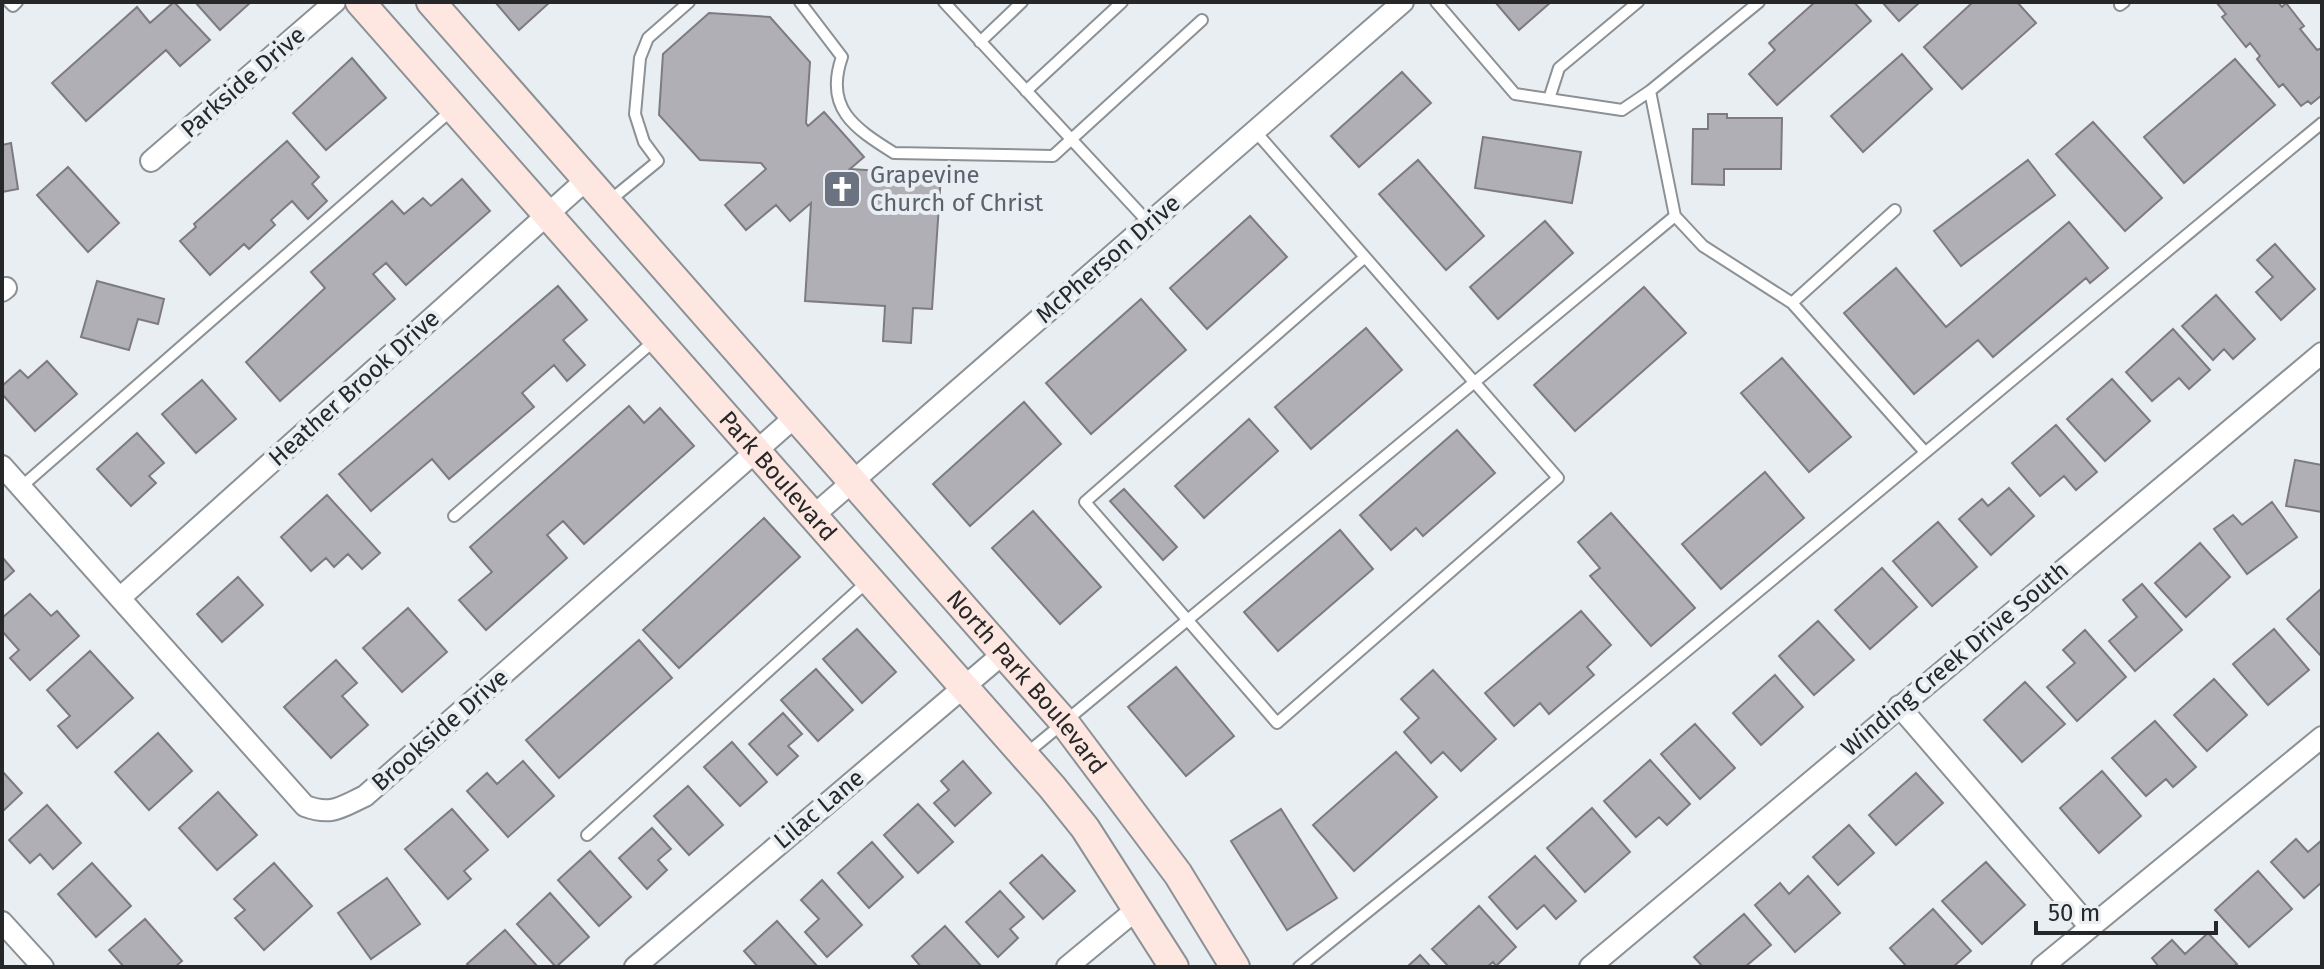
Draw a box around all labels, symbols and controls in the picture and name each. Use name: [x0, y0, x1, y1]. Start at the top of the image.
street label: Parkside Drive: [175, 21, 311, 143]
place label: Grapevine Church of Christ: [870, 161, 1044, 217]
church icon: Grapevine Church of Christ: [821, 168, 863, 210]
street label: McPherson Drive: [1030, 189, 1186, 329]
street label: Heather Brook Drive: [263, 304, 445, 472]
street label: Park Boulevard: [713, 405, 842, 547]
street label: Winding Creek Drive South: [1836, 556, 2074, 762]
street label: North Park Boulevard: [941, 584, 1112, 780]
street label: Brookside Drive: [366, 663, 514, 797]
street label: Lilac Lane: [768, 763, 870, 855]
scale bar: [2036, 885, 2216, 935]
text: 50 m: [2048, 899, 2100, 927]

